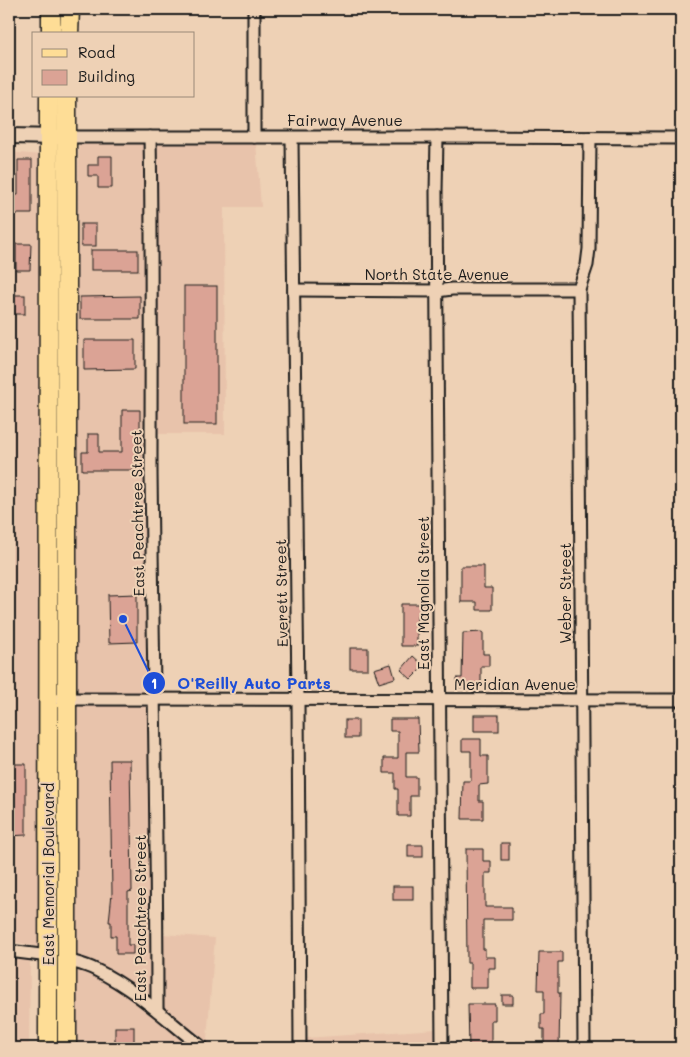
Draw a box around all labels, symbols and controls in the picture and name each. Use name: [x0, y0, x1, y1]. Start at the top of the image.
legend: [32, 32, 195, 98]
text: Road: [78, 42, 115, 62]
text: Building: [78, 66, 135, 86]
street label: Fairway Avenue: [287, 110, 403, 130]
street label: North State Avenue: [365, 264, 509, 284]
street label: East Peachtree Street: [126, 429, 148, 597]
street label: East Magnolia Street: [413, 516, 433, 670]
street label: Everett Street: [270, 539, 292, 647]
street label: Weber Street: [555, 542, 575, 644]
callout: O'Reilly Auto Parts: [142, 668, 340, 699]
text: O'Reilly Auto Parts: [177, 672, 331, 693]
text: 1: [151, 673, 157, 693]
street label: Meridian Avenue: [454, 674, 576, 694]
street label: East Memorial Boulevard: [38, 783, 58, 965]
street label: East Peachtree Street: [130, 835, 150, 1001]

